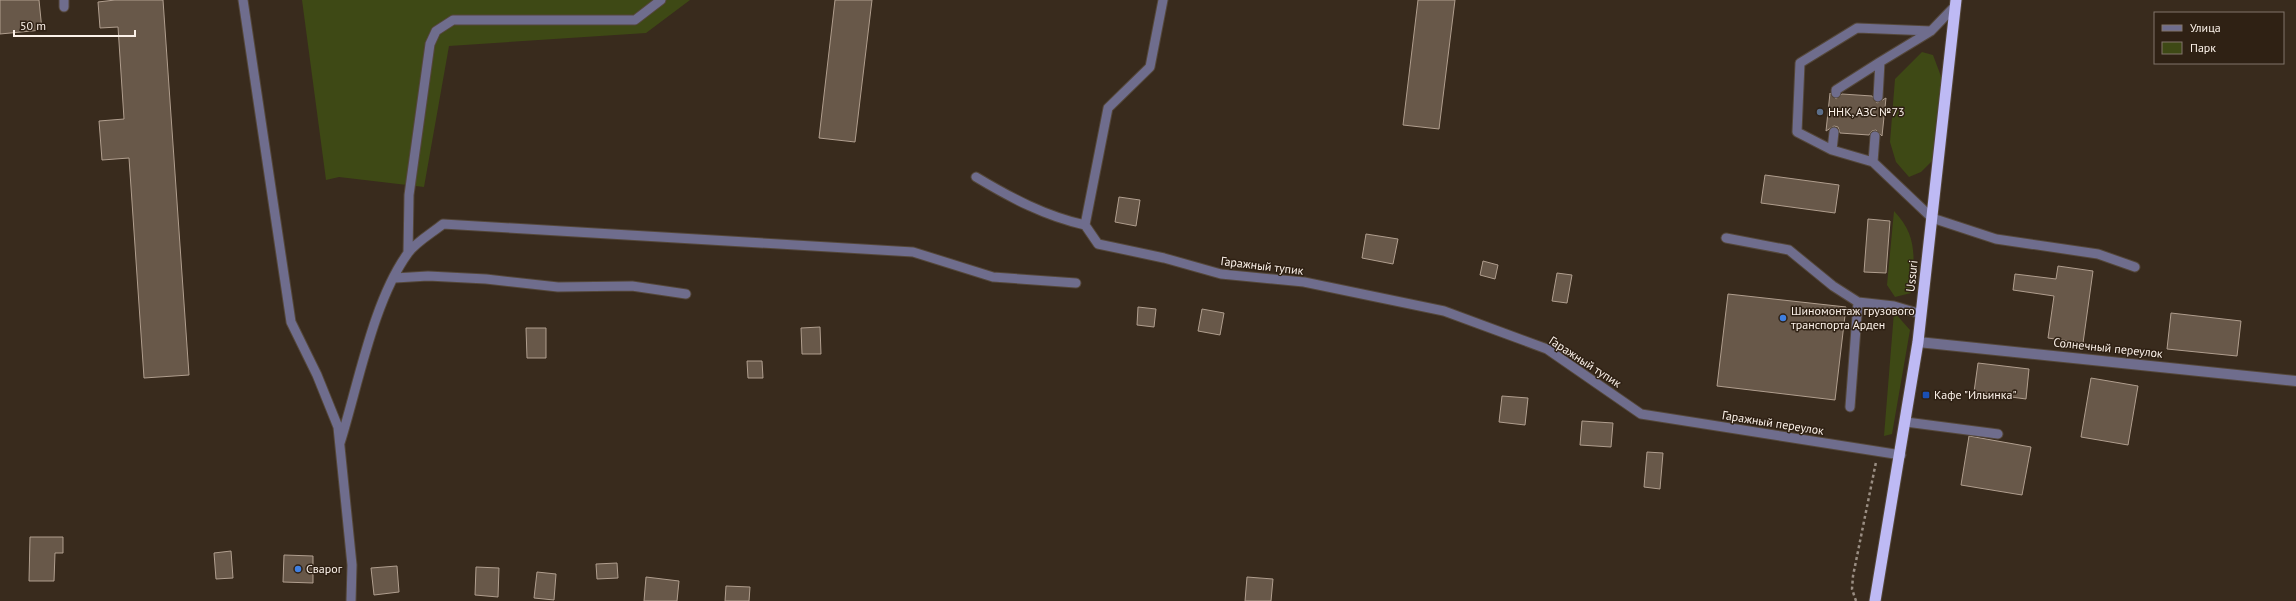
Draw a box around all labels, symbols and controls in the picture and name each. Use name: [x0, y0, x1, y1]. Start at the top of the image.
scale bar: [14, 12, 135, 38]
legend: [2154, 12, 2284, 64]
text: 50 m: [20, 18, 46, 33]
text: Улица: [2190, 20, 2221, 35]
text: Парк: [2190, 40, 2216, 55]
place label: ННК, АЗС №73: [1828, 104, 1904, 119]
marker: ННК, АЗС №73: [1815, 107, 1825, 117]
street label: Гаражный тупик: [1220, 253, 1305, 278]
street label: Ussuri: [1902, 259, 1921, 292]
place label: Шиномонтаж грузового транспорта Арден: [1791, 303, 1915, 332]
marker: Шиномонтаж грузового транспорта Арден: [1778, 313, 1788, 323]
street label: Гаражный тупик: [1546, 333, 1624, 391]
street label: Солнечный переулок: [2053, 334, 2164, 361]
place label: Кафе "Ильинка": [1934, 387, 2016, 402]
marker: Кафе "Ильинка": [1921, 390, 1931, 400]
street label: Гаражный переулок: [1721, 407, 1825, 438]
place label: Сварог: [306, 561, 343, 576]
marker: Сварог: [293, 564, 303, 574]

